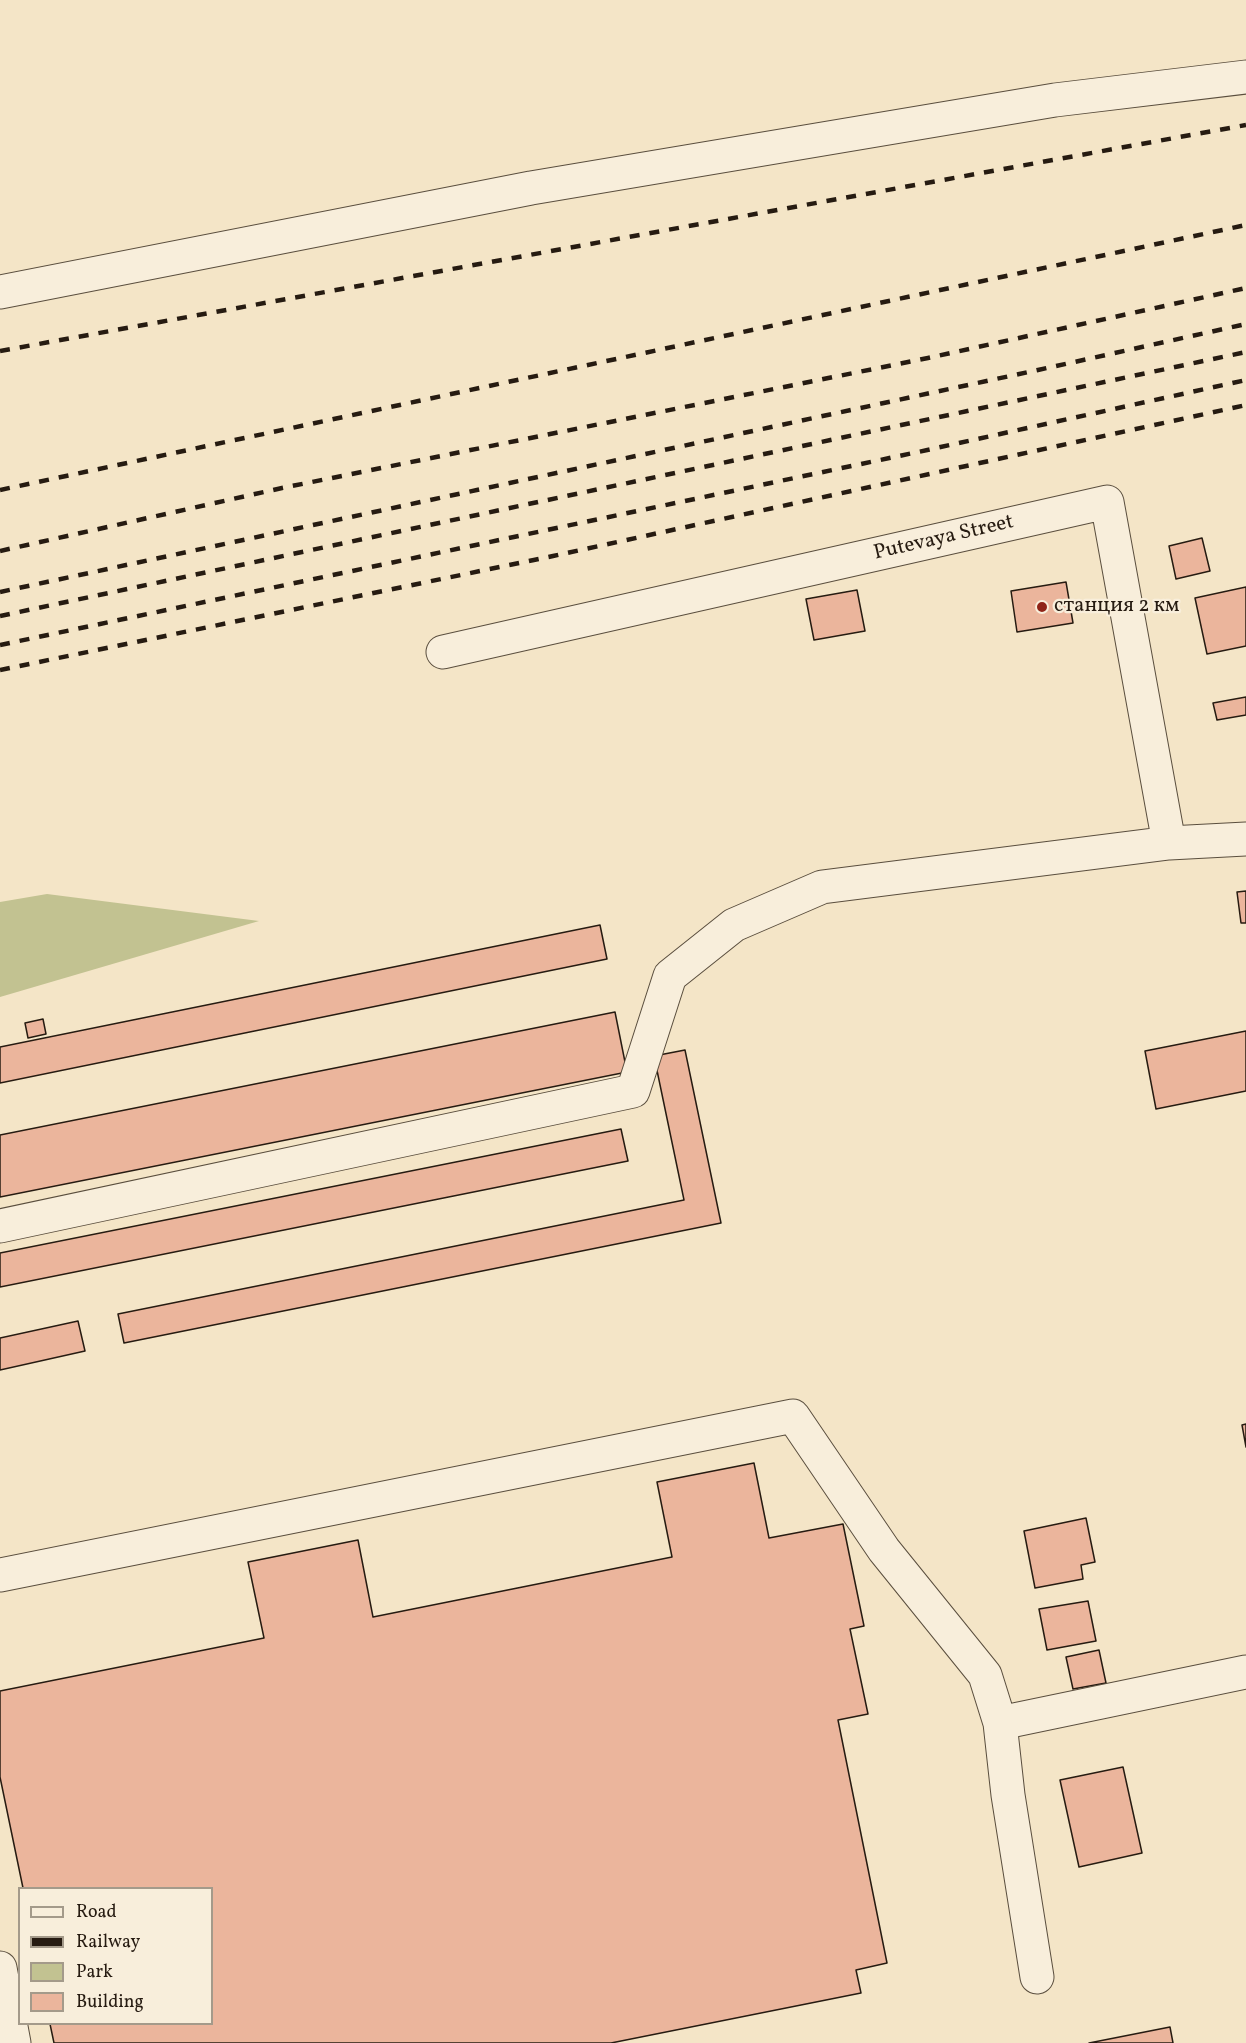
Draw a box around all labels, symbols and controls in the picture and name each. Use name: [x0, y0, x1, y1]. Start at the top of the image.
street label: Putevaya Street: [872, 511, 1016, 567]
place label: станция 2 км: [1054, 594, 1179, 620]
marker: станция 2 км: [1035, 600, 1049, 614]
legend: [18, 1887, 213, 2025]
text: Road: [76, 1900, 117, 1925]
text: Railway: [76, 1930, 140, 1955]
text: Park: [76, 1960, 113, 1985]
text: Building: [76, 1990, 144, 2015]

